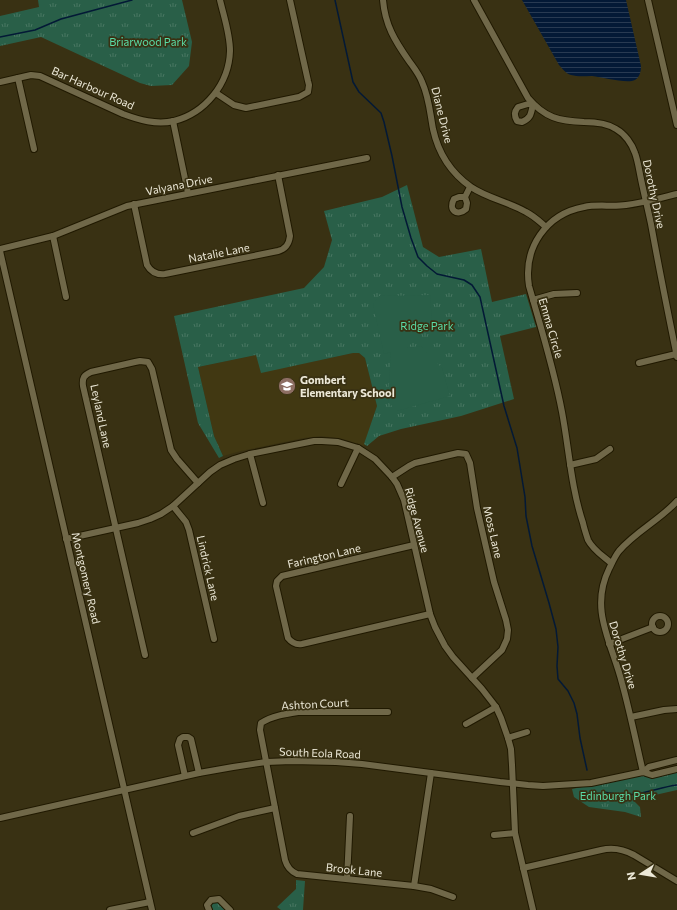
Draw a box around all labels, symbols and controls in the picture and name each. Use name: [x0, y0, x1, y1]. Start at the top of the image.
park label: Briarwood Park: [109, 35, 187, 48]
street label: Bar Harbour Road: [50, 63, 137, 112]
street label: Diane Drive: [429, 85, 456, 145]
street label: Dorothy Drive: [641, 158, 668, 230]
street label: Valyana Drive: [144, 172, 214, 197]
street label: Natalie Lane: [187, 240, 251, 265]
street label: Emma Circle: [537, 296, 566, 360]
park label: Ridge Park: [400, 319, 454, 332]
place label: Gombert Elementary School: [300, 373, 395, 399]
school or university icon: Gombert Elementary School: [277, 376, 297, 396]
street label: Leyland Lane: [88, 383, 115, 449]
street label: Ridge Avenue: [403, 486, 432, 554]
street label: Moss Lane: [481, 504, 506, 559]
street label: Montgomery Road: [70, 531, 103, 625]
street label: Lindrick Lane: [195, 534, 222, 602]
street label: Farington Lane: [286, 541, 362, 570]
street label: Dorothy Drive: [607, 619, 640, 691]
street label: Ashton Court: [281, 695, 349, 712]
street label: South Eola Road: [279, 745, 361, 760]
park label: Edinburgh Park: [580, 789, 656, 802]
north arrow: [621, 854, 661, 894]
street label: Brook Lane: [325, 860, 383, 879]
text: N: [624, 871, 638, 882]

